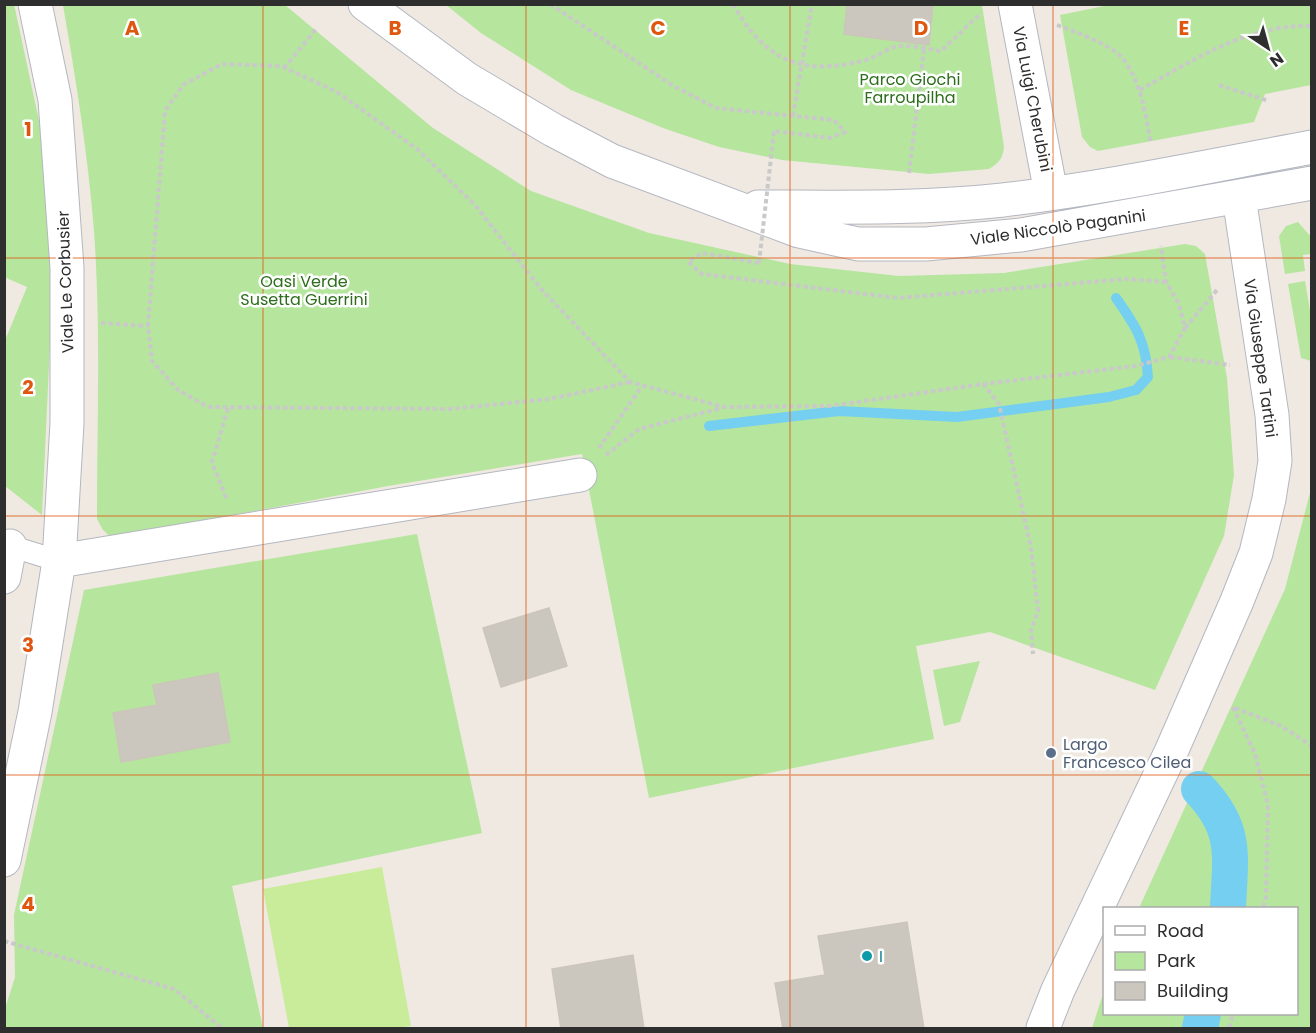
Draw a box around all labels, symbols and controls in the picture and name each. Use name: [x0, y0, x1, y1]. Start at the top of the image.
text: A: [125, 14, 140, 42]
text: B: [388, 14, 402, 42]
text: C: [650, 14, 666, 42]
text: D: [914, 14, 928, 42]
text: E: [1179, 14, 1189, 42]
north arrow: [1238, 18, 1298, 78]
street label: Via Luigi Cherubini: [1007, 24, 1058, 174]
text: N: [1265, 47, 1288, 73]
park label: Parco Giochi Farroupilha: [860, 68, 960, 109]
text: 1: [24, 115, 32, 143]
street label: Viale Niccolò Paganini: [969, 204, 1147, 251]
street label: Viale Le Corbusier: [52, 210, 79, 354]
park label: Oasi Verde Susetta Guerrini: [240, 270, 368, 311]
street label: Via Giuseppe Tartini: [1238, 277, 1283, 439]
text: 2: [22, 373, 34, 401]
text: 3: [22, 631, 34, 659]
place label: Largo Francesco Cilea: [1063, 733, 1191, 774]
marker: Largo Francesco Cilea: [1044, 746, 1058, 760]
text: 4: [21, 890, 35, 918]
legend: [1103, 907, 1298, 1015]
text: Road: [1157, 918, 1204, 943]
place label: I: [879, 945, 883, 968]
text: Park: [1157, 948, 1196, 973]
marker: I: [860, 949, 874, 963]
text: Building: [1157, 978, 1229, 1003]

